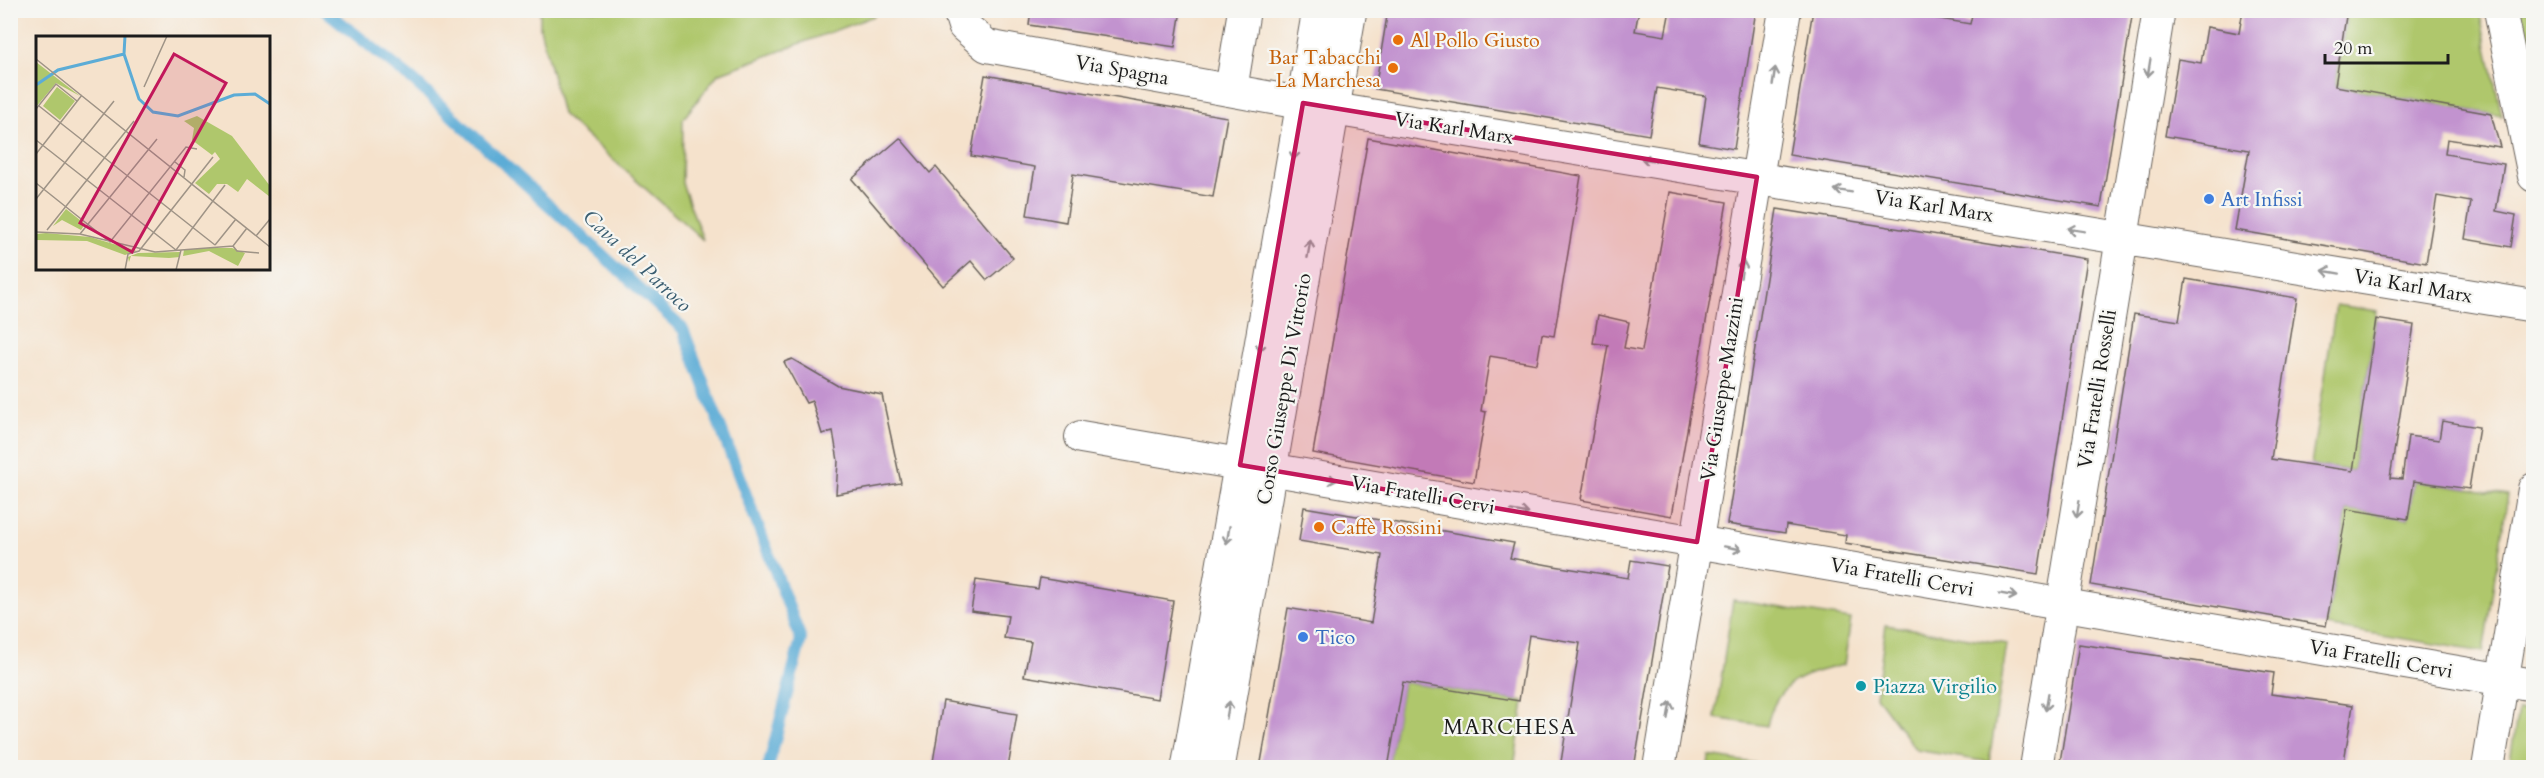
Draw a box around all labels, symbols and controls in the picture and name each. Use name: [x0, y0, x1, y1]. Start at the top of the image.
place label: Al Pollo Giusto: [1410, 27, 1540, 54]
scale bar: [2325, 27, 2448, 65]
marker: Al Pollo Giusto: [1391, 33, 1405, 47]
inset map: [36, 36, 270, 270]
text: 20 m: [2334, 36, 2373, 61]
place label: Bar Tabacchi La Marchesa: [1269, 44, 1381, 94]
street label: Via Spagna: [1073, 48, 1171, 92]
one-way arrow: [2143, 58, 2154, 78]
marker: Bar Tabacchi La Marchesa: [1386, 61, 1400, 75]
one-way arrow: [1769, 67, 1780, 87]
street label: Via Karl Marx: [1392, 105, 1516, 151]
one-way arrow: [1289, 141, 1300, 160]
one-way arrow: [1641, 154, 1660, 165]
street label: Via Karl Marx: [1872, 183, 1996, 229]
one-way arrow: [1833, 185, 1853, 196]
place label: Art Infissi: [2221, 186, 2303, 213]
marker: Art Infissi: [2202, 192, 2216, 206]
water label: Cava del Parroco: [576, 203, 698, 319]
one-way arrow: [2067, 224, 2087, 235]
one-way arrow: [1303, 239, 1314, 259]
one-way arrow: [1737, 259, 1748, 279]
street label: Via Karl Marx: [2351, 262, 2475, 310]
one-way arrow: [2321, 266, 2341, 277]
street label: Corso Giuseppe Di Vittorio: [1250, 271, 1318, 507]
street label: Via Giuseppe Mazzini: [1694, 295, 1750, 483]
street label: Via Fratelli Rosselli: [2071, 307, 2123, 471]
one-way arrow: [1256, 333, 1267, 352]
street label: Via Fratelli Cervi: [1349, 469, 1497, 521]
one-way arrow: [1317, 474, 1337, 485]
one-way arrow: [2072, 499, 2083, 519]
one-way arrow: [1510, 507, 1529, 518]
place label: Caffè Rossini: [1331, 514, 1442, 541]
marker: Caffè Rossini: [1312, 520, 1326, 534]
one-way arrow: [1222, 525, 1233, 544]
one-way arrow: [1723, 543, 1742, 554]
street label: Via Fratelli Cervi: [1828, 551, 1976, 603]
one-way arrow: [1998, 590, 2017, 601]
place label: Tico: [1315, 624, 1355, 651]
marker: Tico: [1296, 630, 1310, 644]
street label: Via Fratelli Cervi: [2307, 633, 2455, 685]
place label: Piazza Virgilio: [1873, 673, 1997, 700]
marker: Piazza Virgilio: [1854, 679, 1868, 693]
one-way arrow: [2041, 692, 2052, 711]
one-way arrow: [1664, 700, 1675, 720]
one-way arrow: [1223, 701, 1234, 720]
district label: MARCHESA: [1443, 713, 1577, 742]

